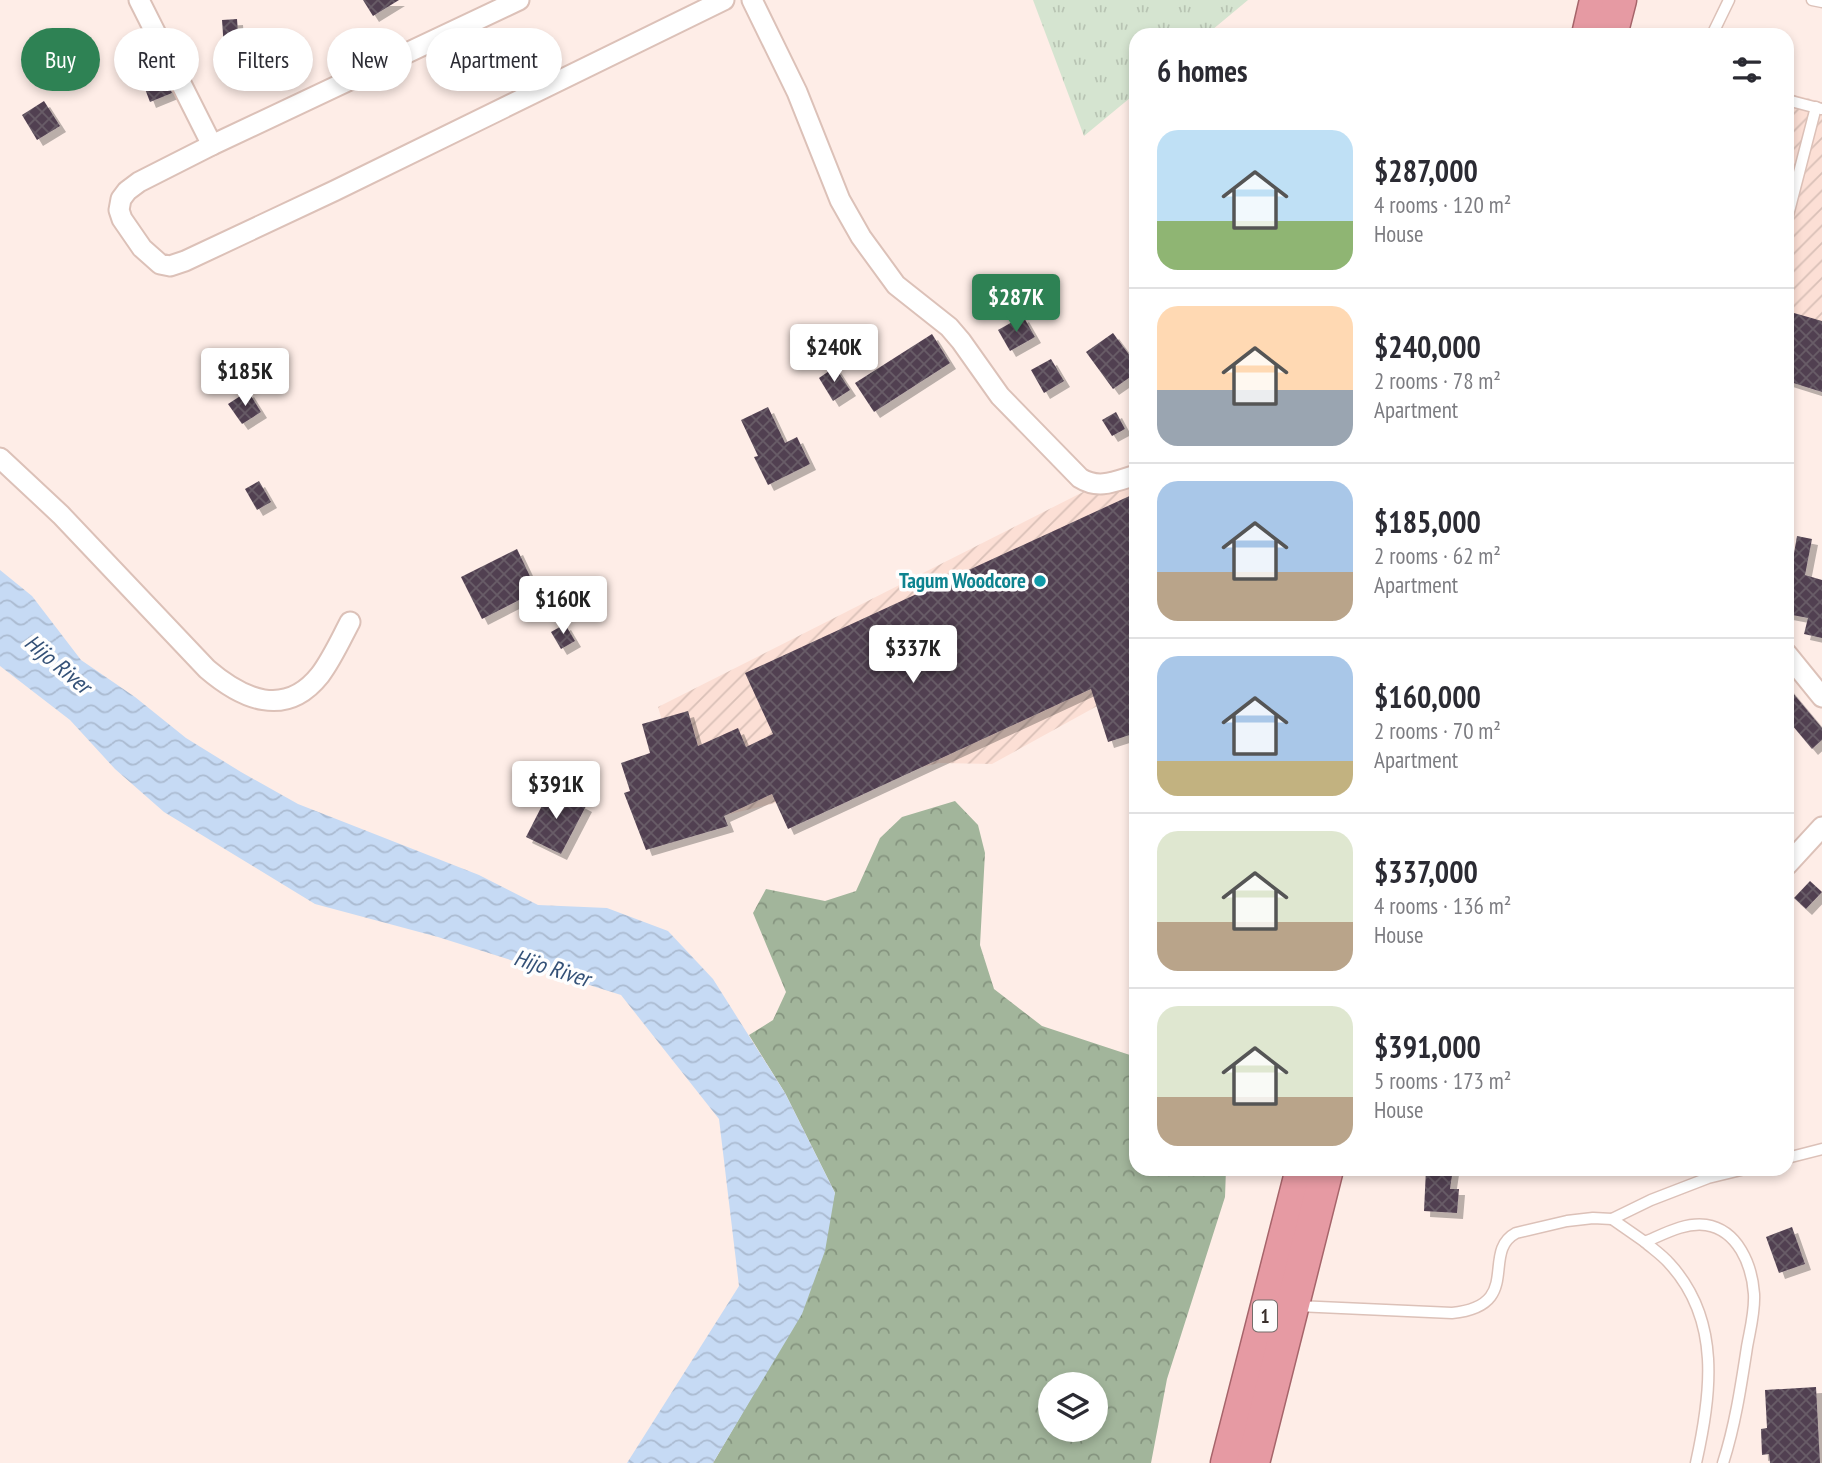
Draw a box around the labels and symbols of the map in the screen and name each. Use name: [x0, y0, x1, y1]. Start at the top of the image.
pin: $287K: [967, 274, 1065, 334]
pin: $240K: [785, 324, 883, 384]
pin: $185K: [196, 348, 294, 408]
place label: Tagum Woodcore: [899, 567, 1026, 594]
marker: Tagum Woodcore: [1032, 573, 1048, 589]
pin: $160K: [514, 576, 612, 636]
pin: $337K: [864, 626, 962, 685]
water label: Hijo River: [19, 627, 100, 702]
pin: $391K: [507, 762, 605, 821]
water label: Hijo River: [511, 942, 597, 994]
road number: 1: [1253, 1300, 1277, 1332]

